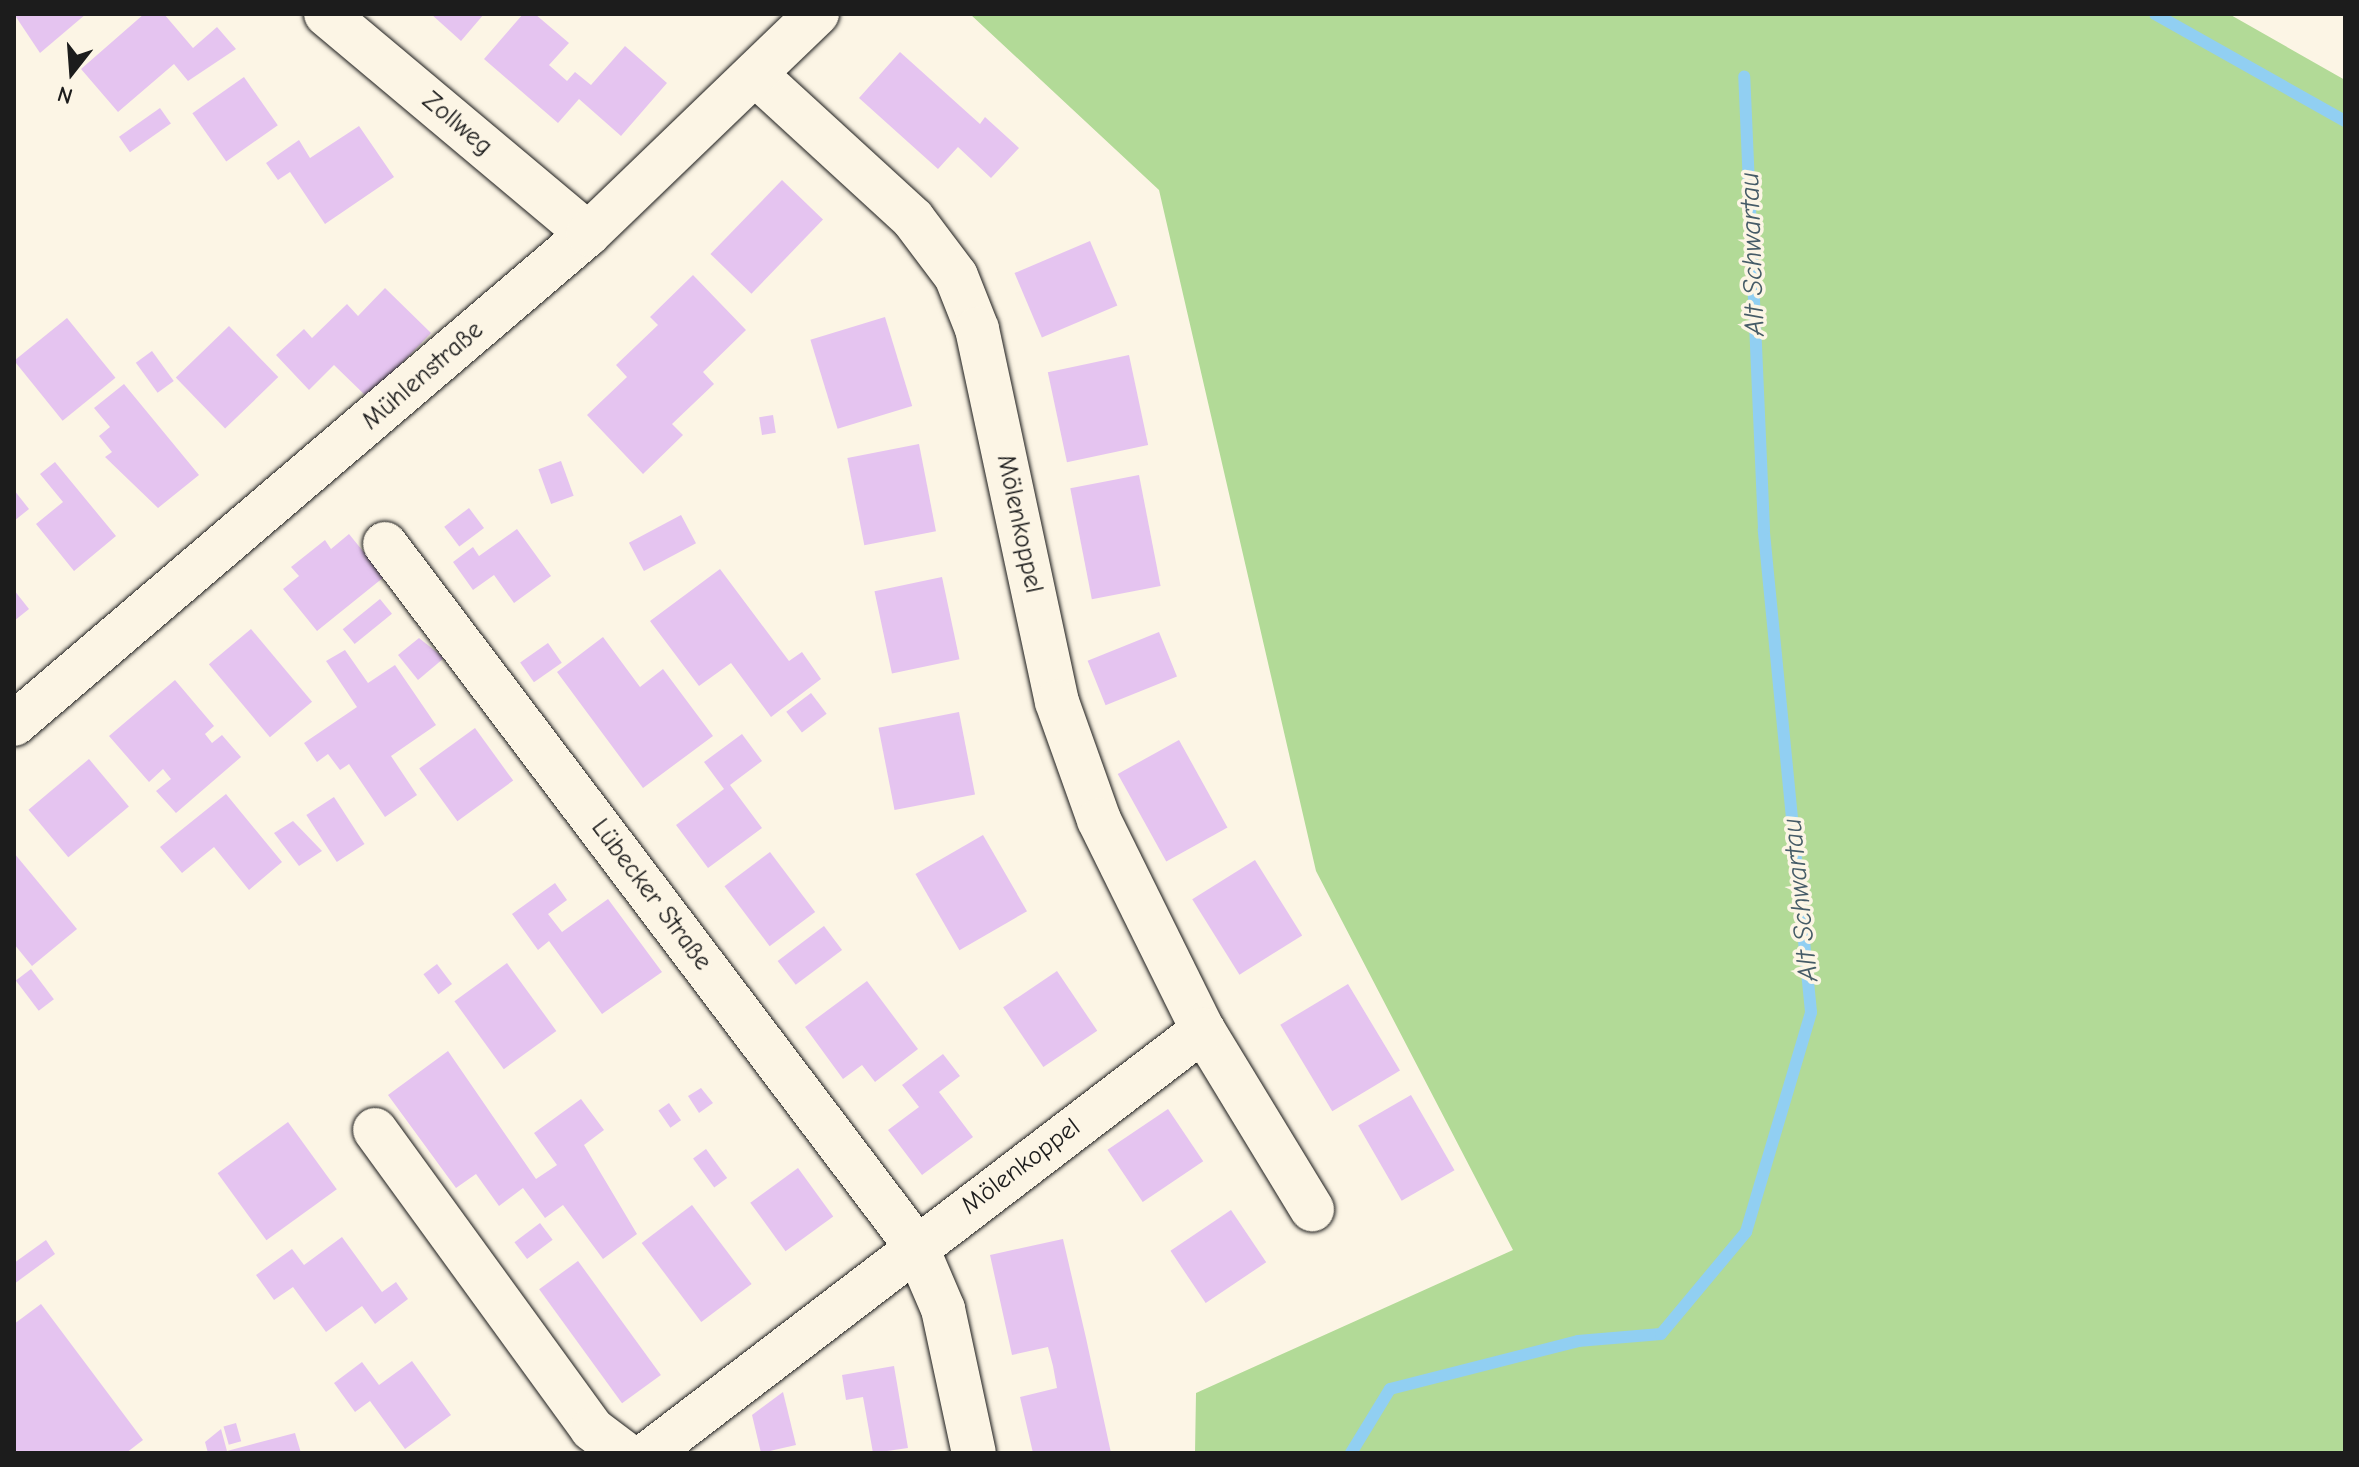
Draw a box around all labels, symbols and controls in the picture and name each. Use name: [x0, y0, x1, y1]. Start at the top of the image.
north arrow: [32, 32, 112, 112]
text: N: [54, 80, 76, 109]
street label: Zollweg: [416, 86, 498, 162]
water label: Alt Schwartau: [1732, 171, 1772, 337]
street label: Mühlenstraße: [356, 315, 490, 437]
street label: Mölenkoppel: [989, 452, 1049, 596]
street label: Lübecker Straße: [584, 813, 718, 977]
water label: Alt Schwartau: [1775, 817, 1825, 983]
street label: Mölenkoppel: [955, 1112, 1087, 1222]

